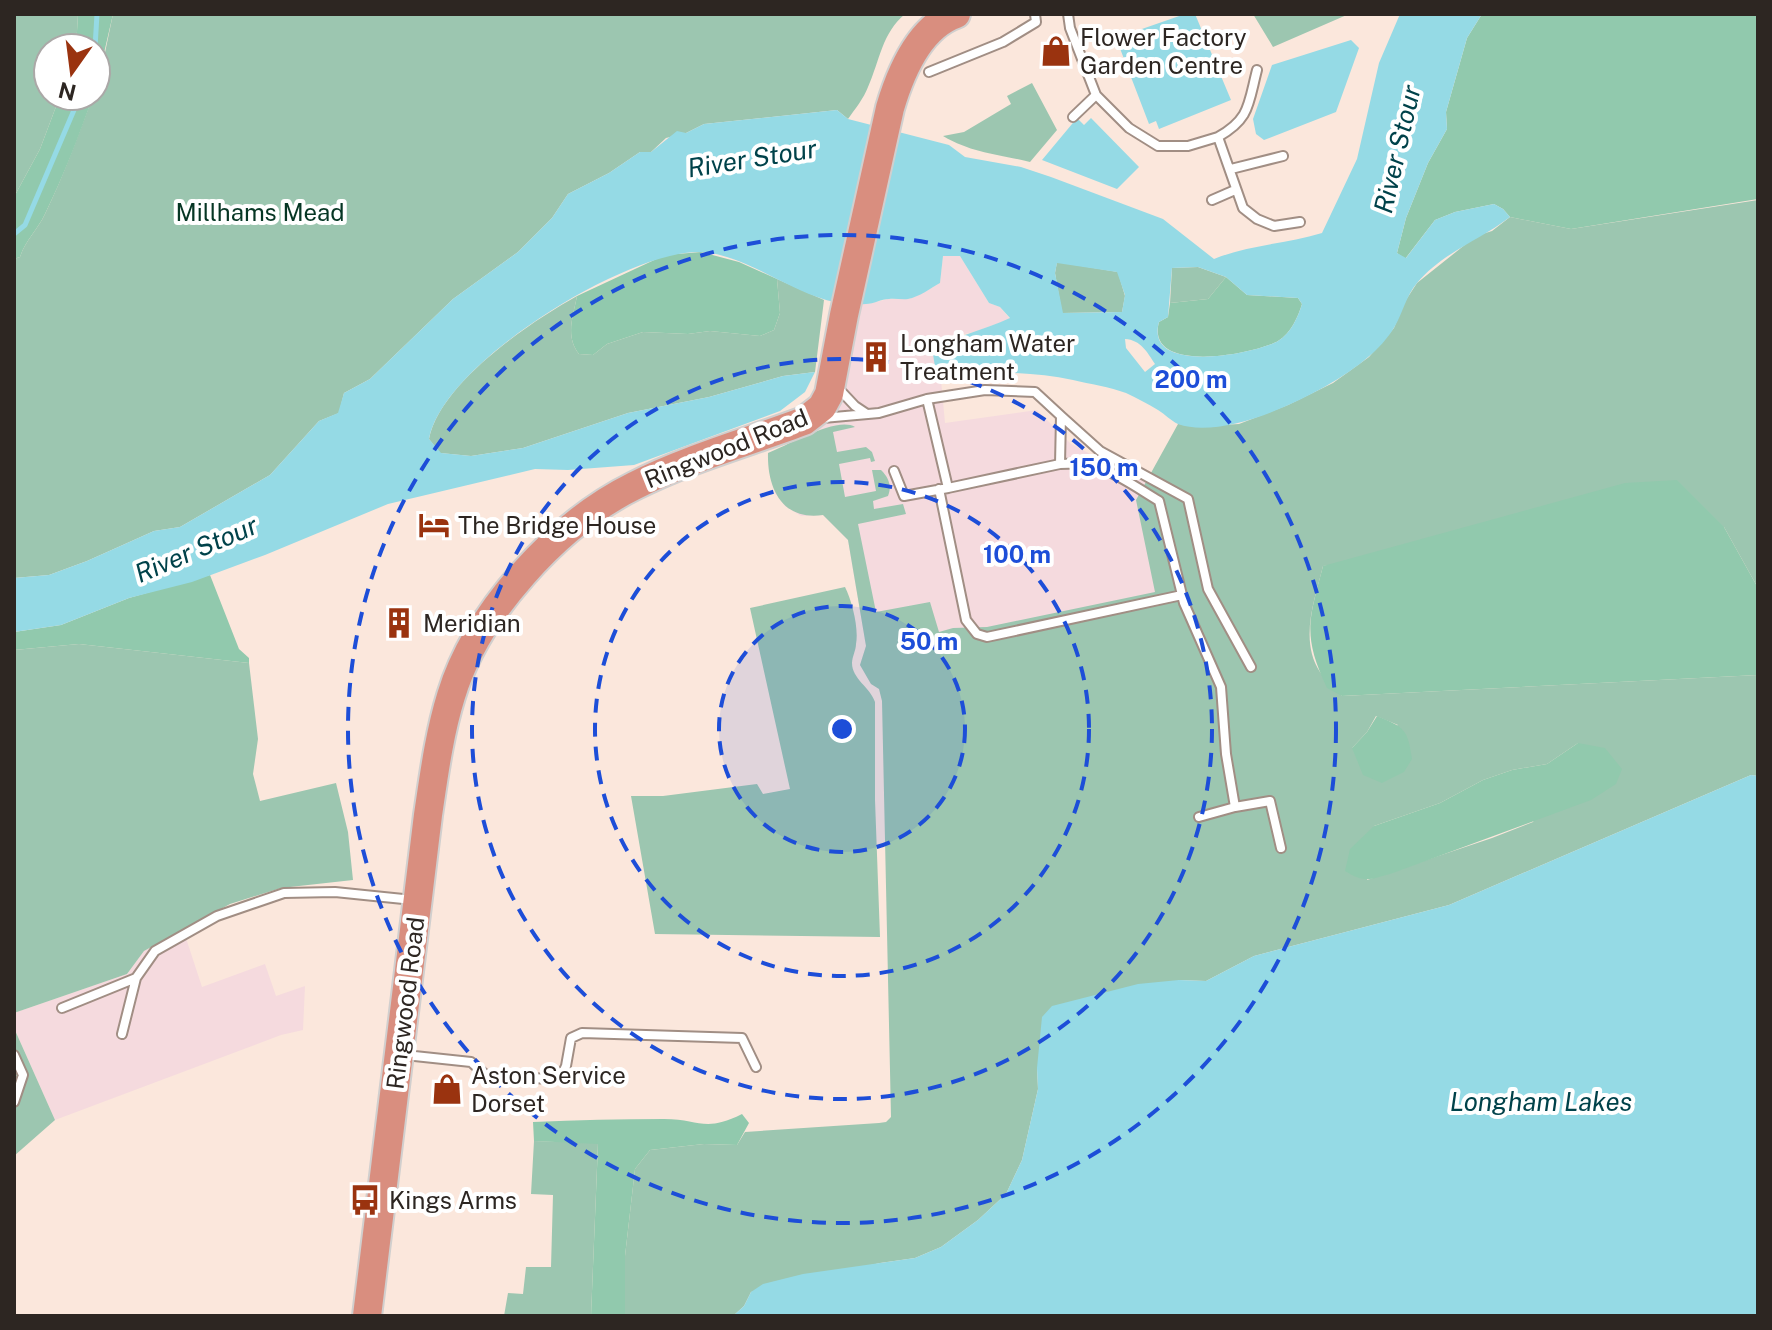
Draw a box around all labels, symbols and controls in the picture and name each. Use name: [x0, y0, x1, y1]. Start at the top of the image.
place label: Flower Factory Garden Centre: [1080, 23, 1247, 79]
north arrow: [32, 32, 112, 112]
shop icon: Flower Factory Garden Centre: [1039, 34, 1073, 68]
text: N: [56, 77, 79, 106]
water label: River Stour: [1367, 82, 1427, 216]
water label: River Stour: [685, 132, 819, 184]
park label: Millhams Mead: [175, 198, 345, 226]
place label: Longham Water Treatment: [900, 329, 1075, 385]
building icon: Longham Water Treatment: [859, 340, 893, 374]
text: 200 m: [1154, 365, 1228, 393]
street label: Ringwood Road: [640, 403, 812, 493]
text: 150 m: [1070, 453, 1138, 481]
hotel icon: The Bridge House: [417, 508, 451, 542]
water label: River Stour: [130, 509, 262, 589]
place label: The Bridge House: [458, 511, 656, 539]
text: 100 m: [983, 540, 1051, 568]
building icon: Meridian: [382, 606, 416, 640]
place label: Meridian: [423, 609, 521, 637]
text: 50 m: [900, 627, 958, 655]
centre of rings: [828, 715, 856, 743]
street label: Ringwood Road: [381, 915, 429, 1091]
place label: Aston Service Dorset: [471, 1061, 626, 1117]
shop icon: Aston Service Dorset: [430, 1072, 464, 1106]
water label: Longham Lakes: [1450, 1086, 1632, 1117]
bus stop icon: Kings Arms: [348, 1183, 382, 1217]
place label: Kings Arms: [389, 1186, 517, 1214]

